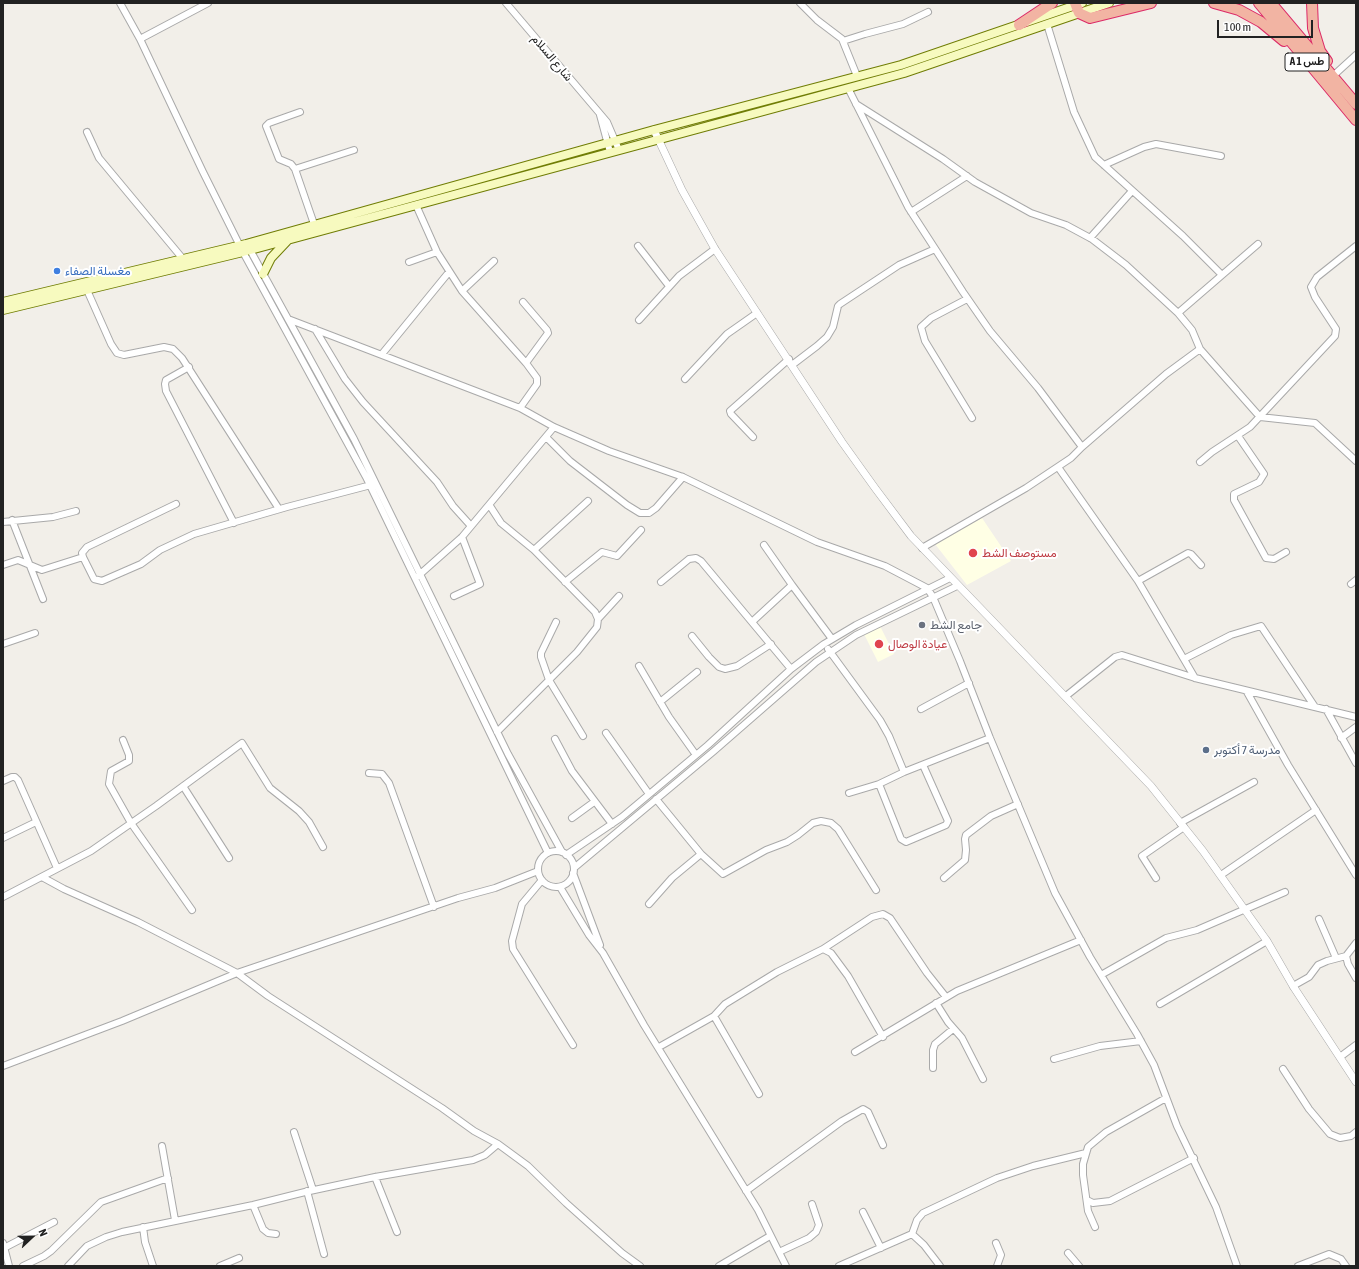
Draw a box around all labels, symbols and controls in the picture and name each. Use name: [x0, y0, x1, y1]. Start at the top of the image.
scale bar: [1219, 12, 1315, 38]
text: 100 m: [1224, 20, 1251, 34]
street label: شارع السلام: [528, 32, 576, 84]
road number: A 1 طس: [1285, 53, 1329, 71]
place label: مغسلة الصفاء: [65, 264, 131, 278]
marker: مغسلة الصفاء: [52, 266, 62, 276]
place label: مستوصف الشط: [982, 546, 1057, 560]
marker: مستوصف الشط: [967, 547, 979, 559]
place label: جامع الشط: [930, 618, 982, 632]
marker: جامع الشط: [917, 620, 927, 630]
place label: عيادة الوصال: [888, 637, 947, 651]
marker: عيادة الوصال: [873, 638, 885, 650]
place label: مدرسة 7 أكتوبر: [1214, 743, 1280, 757]
marker: مدرسة 7 أكتوبر: [1201, 745, 1211, 755]
north arrow: [12, 1217, 52, 1257]
text: N: [36, 1227, 50, 1238]

